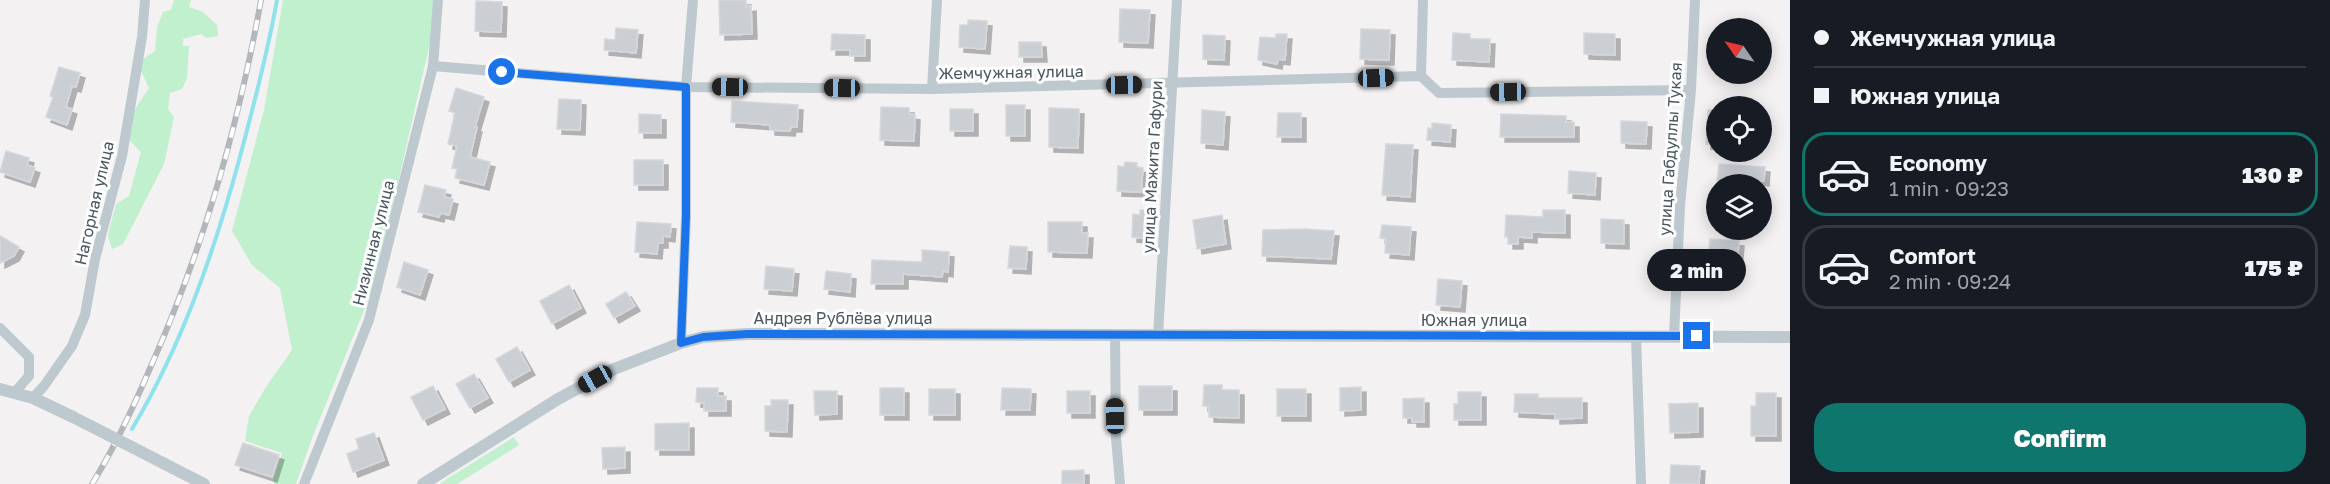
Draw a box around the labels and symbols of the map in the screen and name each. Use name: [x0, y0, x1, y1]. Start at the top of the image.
north arrow: [1706, 18, 1772, 84]
route start: [488, 58, 515, 85]
street label: Жемчужная улица: [938, 61, 1084, 83]
street label: улица Габдуллы Тукая: [1654, 62, 1686, 236]
car: [1358, 68, 1394, 88]
car: [1106, 76, 1142, 94]
car: [712, 78, 748, 96]
car: [824, 79, 860, 97]
street label: улица Мажита Гафури: [1137, 80, 1167, 254]
car: [1490, 83, 1526, 101]
street label: Нагорная улица: [70, 139, 118, 267]
street label: Низинная улица: [348, 178, 398, 308]
callout: 2 min: [1648, 249, 1746, 291]
street label: Андрея Рублёва улица: [753, 308, 933, 328]
street label: Южная улица: [1421, 310, 1527, 330]
route end: [1683, 322, 1710, 349]
car: [575, 362, 615, 396]
car: [1106, 398, 1124, 434]

